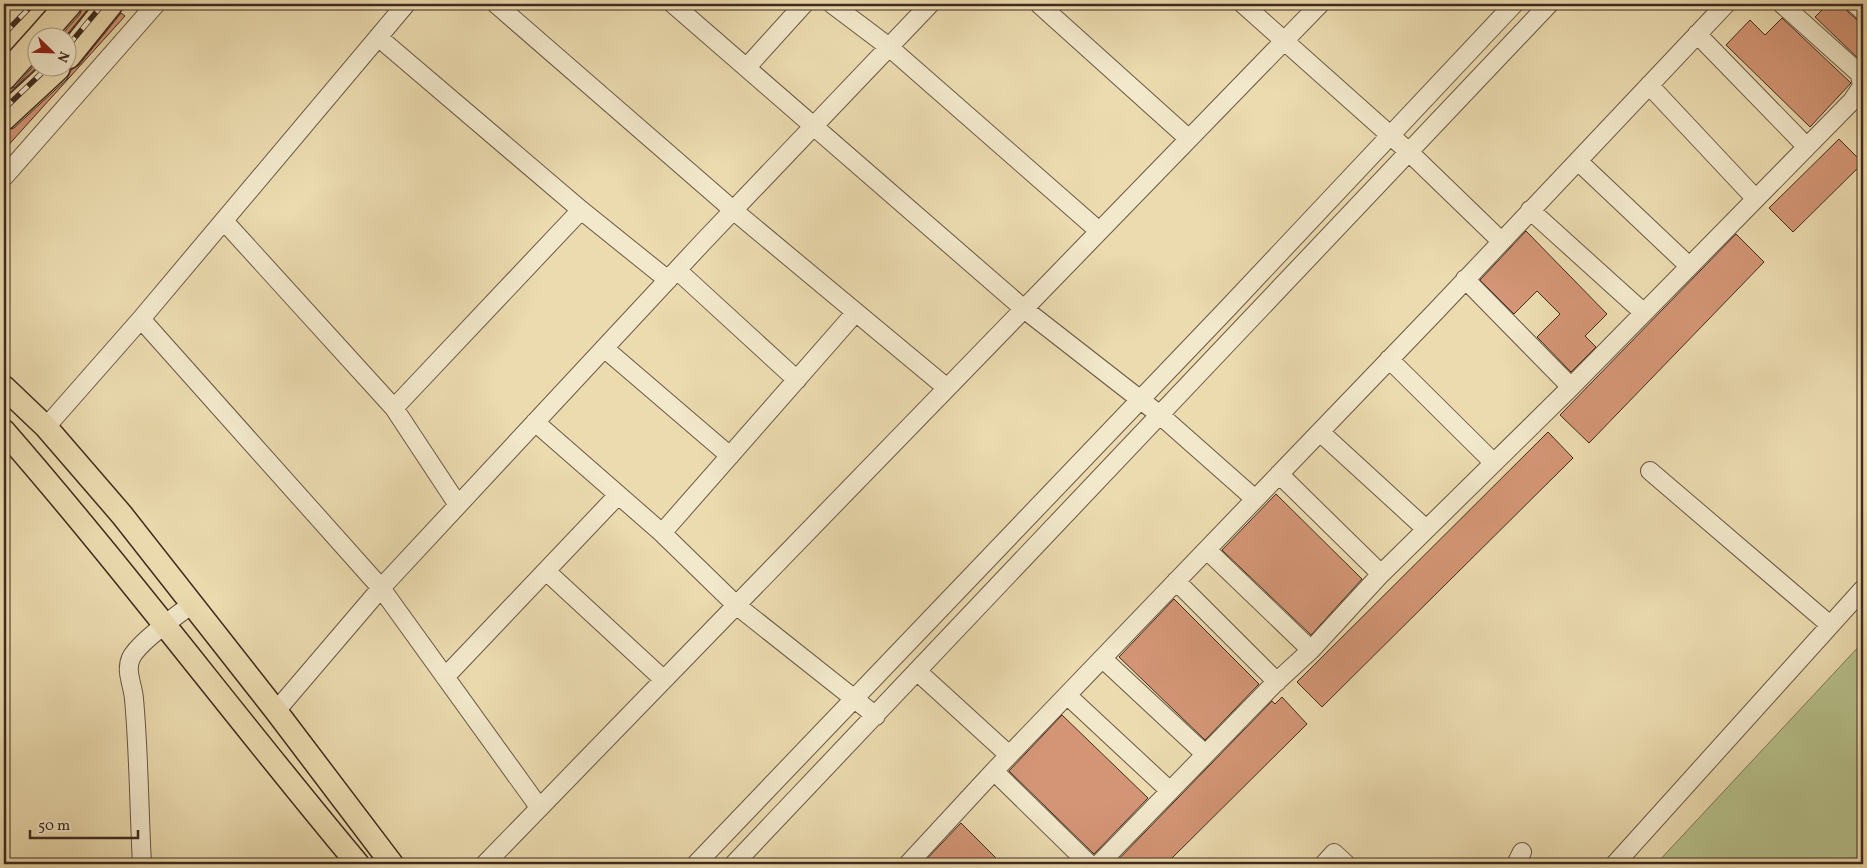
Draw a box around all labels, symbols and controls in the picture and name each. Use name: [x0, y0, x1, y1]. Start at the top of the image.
north arrow: [28, 28, 78, 78]
text: N: [52, 48, 73, 65]
scale bar: [30, 808, 138, 840]
text: 50 m: [38, 816, 70, 837]

